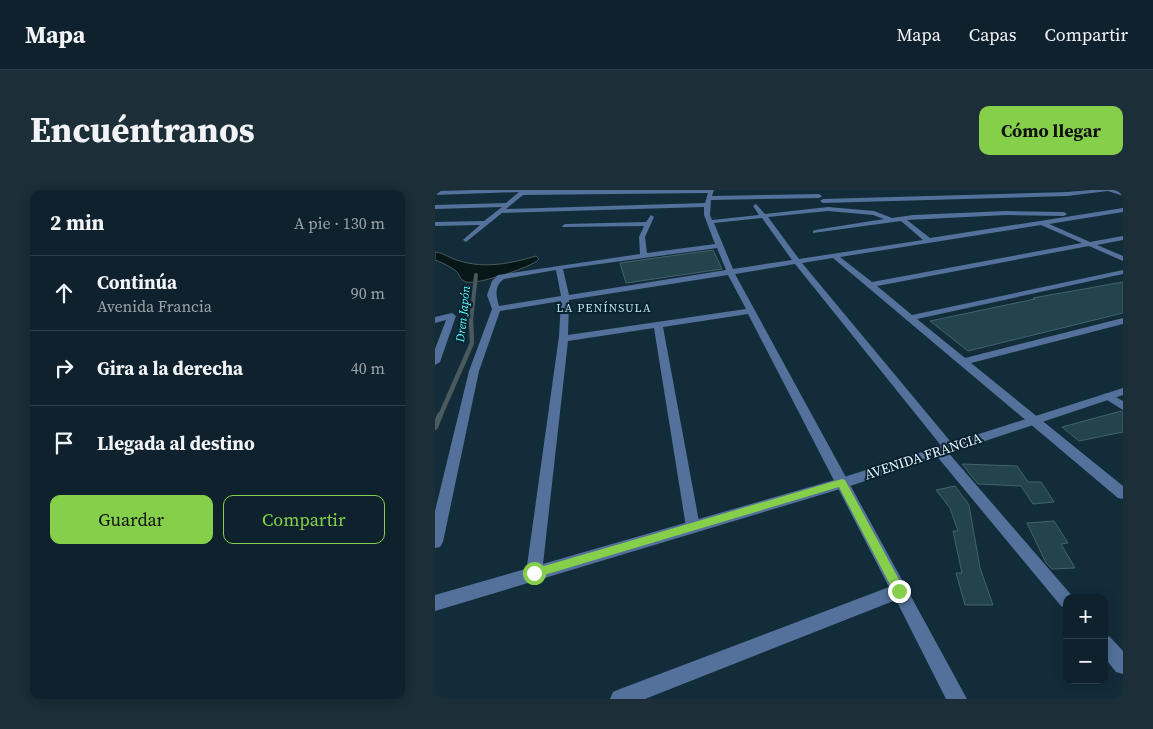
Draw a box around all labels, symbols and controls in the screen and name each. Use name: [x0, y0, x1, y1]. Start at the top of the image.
text: Mapa: [25, 18, 86, 51]
text: Mapa: [896, 22, 941, 47]
text: Capas: [969, 22, 1016, 47]
text: Compartir: [1044, 22, 1128, 47]
text: Encuéntranos: [30, 106, 255, 154]
button: Cómo llegar: [979, 106, 1123, 155]
text: 2 min: [50, 208, 105, 237]
text: A pie · 130 m: [294, 212, 385, 234]
text: Continúa: [97, 269, 177, 295]
icon: ahead: [50, 279, 78, 307]
text: 90 m: [351, 282, 385, 304]
water label: Dren Japón: [452, 285, 474, 344]
text: Avenida Francia: [97, 295, 212, 317]
district label: LA PENÍNSULA: [556, 300, 652, 316]
icon: right: [50, 354, 78, 382]
text: Gira a la derecha: [97, 355, 243, 381]
text: 40 m: [351, 357, 385, 379]
street label: AVENIDA FRANCIA: [862, 427, 985, 484]
icon: arrive: [50, 429, 78, 457]
text: Llegada al destino: [97, 430, 255, 456]
button: Guardar: [50, 495, 213, 544]
button: Compartir: [223, 495, 385, 544]
route start: [523, 562, 546, 585]
route end: [888, 580, 911, 603]
map controls: [1063, 594, 1108, 684]
button: +: [1063, 594, 1108, 639]
button: −: [1063, 639, 1108, 684]

